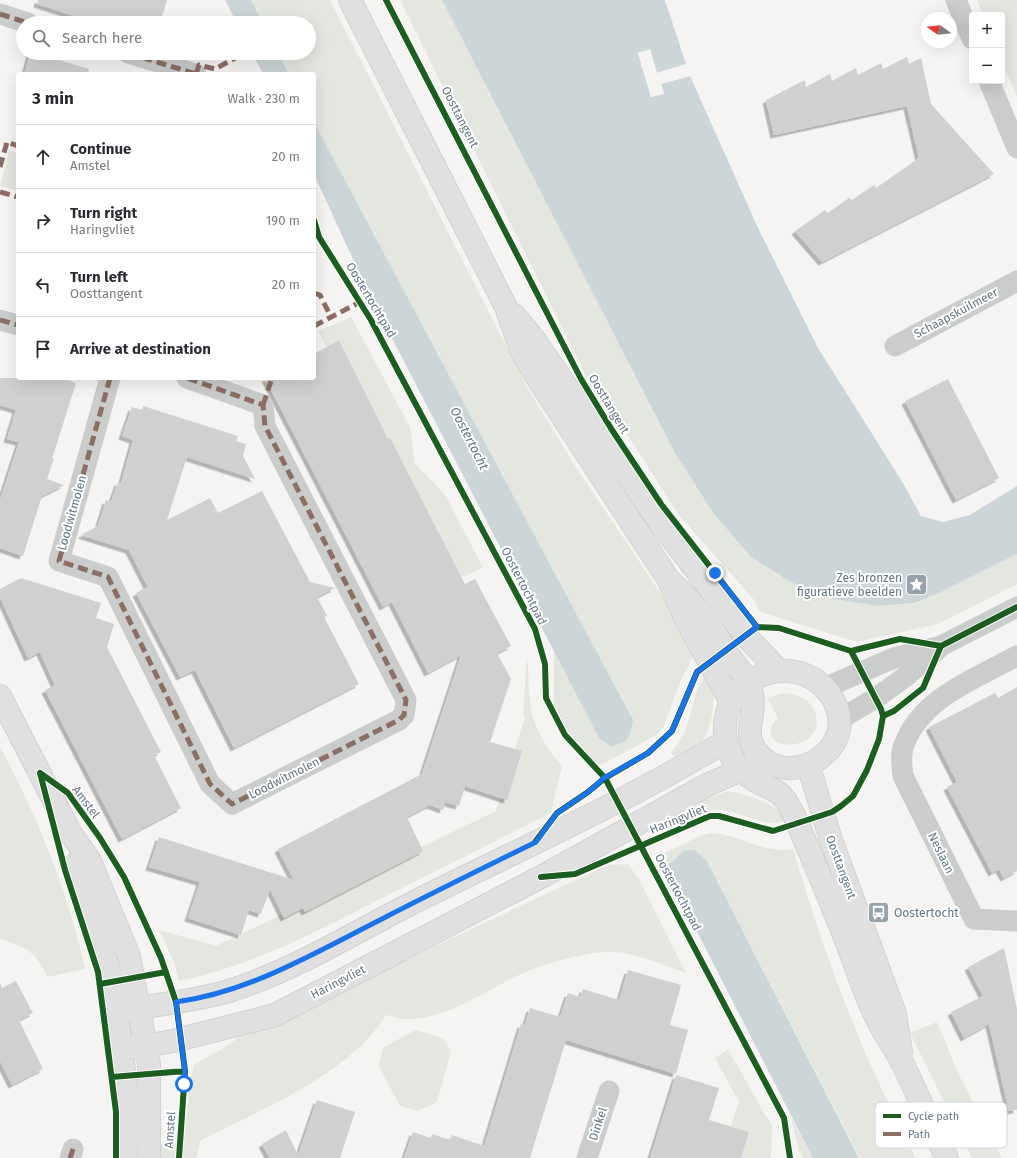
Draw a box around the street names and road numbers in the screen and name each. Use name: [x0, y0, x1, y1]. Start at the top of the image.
street label: Oosttangent: [439, 84, 482, 151]
street label: Oostertochtpad: [343, 260, 399, 340]
street label: Schaapskuilmeer: [912, 285, 1001, 341]
street label: Oosttangent: [586, 372, 633, 437]
street label: Loodwitmolen: [55, 474, 89, 552]
street label: Oostertochtpad: [498, 545, 550, 627]
street label: Loodwitmolen: [246, 754, 322, 802]
street label: Amstel: [69, 783, 103, 821]
street label: Haringvliet: [648, 801, 709, 837]
street label: Neslaan: [925, 830, 957, 876]
street label: Oosttangent: [823, 833, 859, 902]
street label: Oostertochtpad: [652, 851, 704, 933]
street label: Haringvliet: [308, 962, 368, 1002]
street label: Dinkel: [586, 1105, 610, 1142]
street label: Amstel: [162, 1111, 178, 1149]

